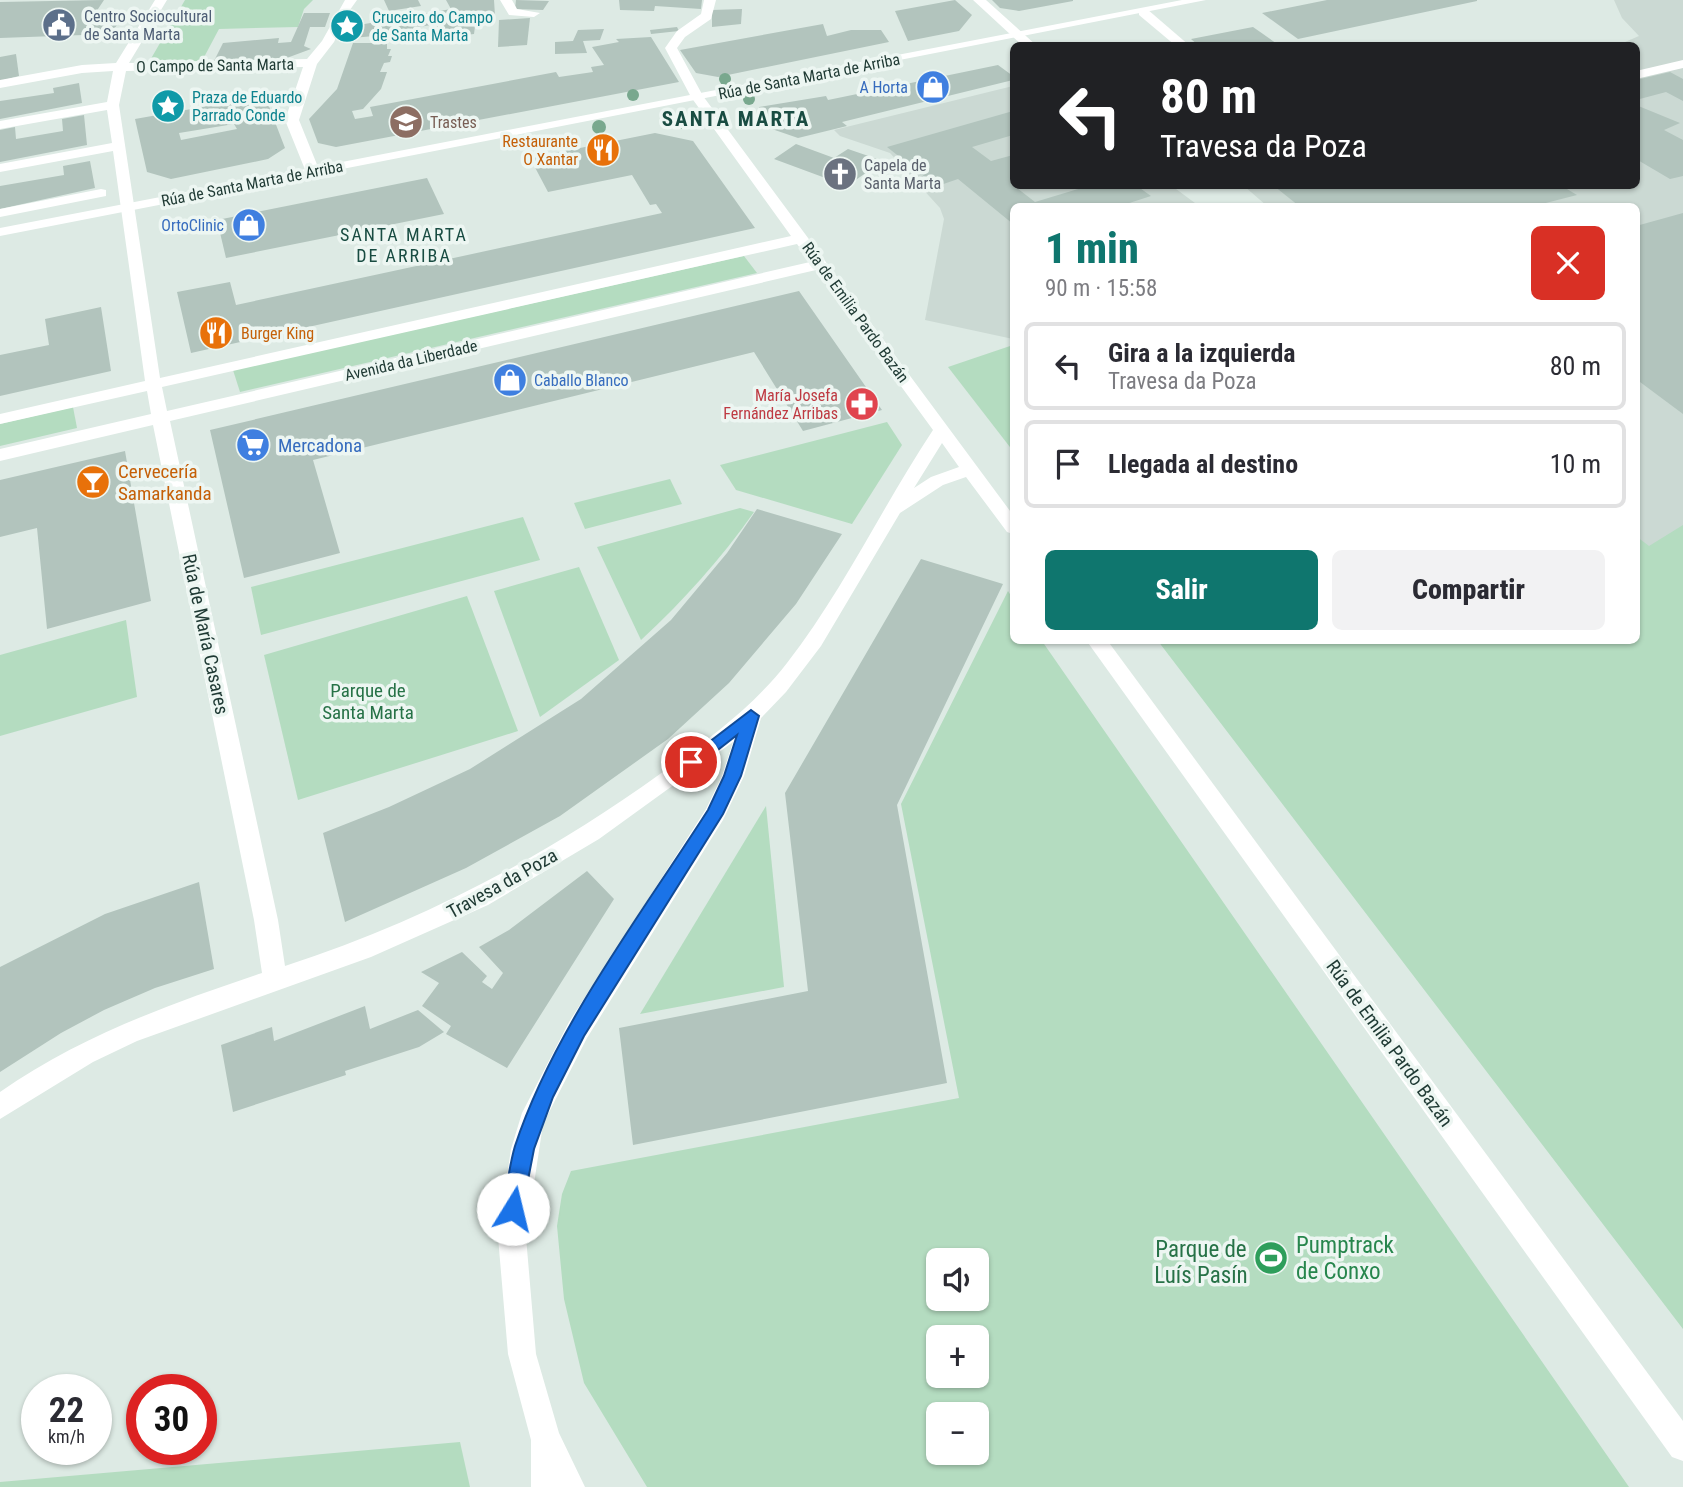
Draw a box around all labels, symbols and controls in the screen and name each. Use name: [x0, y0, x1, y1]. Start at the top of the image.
public building icon: Centro Sociocultural de Santa Marta: [40, 6, 78, 44]
place label: Centro Sociocultural de Santa Marta: [84, 7, 212, 44]
place icon: Cruceiro do Campo de Santa Marta: [328, 7, 366, 45]
place label: Cruceiro do Campo de Santa Marta: [372, 8, 493, 45]
street label: Rúa de Santa Marta de Arriba: [717, 50, 902, 103]
street label: O Campo de Santa Marta: [136, 55, 294, 76]
shop icon: A Horta: [914, 68, 952, 106]
text: 80 m: [1160, 68, 1257, 125]
icon: left: [1045, 70, 1136, 161]
place label: A Horta: [859, 78, 908, 97]
place icon: Praza de Eduardo Parrado Conde: [149, 87, 187, 125]
place label: Praza de Eduardo Parrado Conde: [192, 88, 302, 125]
school or university icon: Trastes: [387, 103, 425, 141]
district label: SANTA MARTA: [662, 107, 810, 131]
place label: Trastes: [430, 113, 477, 132]
text: Travesa da Poza: [1160, 127, 1367, 165]
restaurant icon: Restaurante O Xantar: [584, 131, 622, 169]
place label: Restaurante O Xantar: [502, 132, 578, 169]
church icon: Capela de Santa Marta: [821, 155, 859, 193]
place label: Capela de Santa Marta: [864, 156, 941, 193]
street label: Rúa de Santa Marta de Arriba: [160, 157, 345, 210]
shop icon: OrtoClinic: [230, 206, 268, 244]
place label: OrtoClinic: [161, 216, 224, 235]
district label: SANTA MARTA DE ARRIBA: [340, 224, 468, 266]
text: 1 min: [1045, 224, 1139, 273]
button: close: [1531, 226, 1605, 300]
street label: Rúa de Emilia Pardo Bazán: [798, 238, 913, 386]
text: 90 m · 15:58: [1045, 275, 1157, 302]
restaurant icon: Burger King: [197, 314, 235, 352]
place label: Burger King: [241, 324, 314, 343]
street label: Avenida da Liberdade: [343, 336, 479, 385]
text: Gira a la izquierda: [1108, 338, 1296, 368]
icon: left: [1049, 347, 1087, 385]
text: 80 m: [1550, 351, 1601, 381]
shop icon: Caballo Blanco: [491, 361, 529, 399]
text: Travesa da Poza: [1108, 368, 1257, 395]
place label: Caballo Blanco: [534, 371, 629, 390]
pharmacy icon: María Josefa Fernández Arribas: [843, 385, 881, 423]
place label: María Josefa Fernández Arribas: [723, 386, 838, 423]
supermarket icon: Mercadona: [234, 426, 272, 464]
place label: Mercadona: [278, 434, 362, 457]
icon: arrive: [1049, 445, 1087, 483]
text: Llegada al destino: [1108, 449, 1298, 479]
text: 10 m: [1550, 449, 1601, 479]
place label: Cervecería Samarkanda: [118, 460, 212, 505]
bar icon: Cervecería Samarkanda: [74, 463, 112, 501]
button: Salir: [1045, 550, 1318, 630]
button: Compartir: [1332, 550, 1605, 630]
street label: Rúa de María Casares: [177, 552, 234, 716]
park label: Parque de Santa Marta: [322, 679, 414, 724]
pin: [661, 732, 721, 792]
icon: arrive: [672, 743, 710, 781]
street label: Travesa da Poza: [443, 844, 561, 923]
street label: Rúa de Emilia Pardo Bazán: [1321, 956, 1458, 1131]
position arrow: [476, 1172, 550, 1246]
place label: Pumptrack de Conxo: [1296, 1232, 1395, 1285]
park label: Parque de Luís Pasín: [1154, 1236, 1248, 1289]
sports icon: Pumptrack de Conxo: [1252, 1239, 1290, 1277]
map controls: [926, 1248, 989, 1465]
button: sound: [926, 1248, 989, 1311]
button: +: [926, 1325, 989, 1388]
speed limit sign: 30: [126, 1374, 217, 1465]
text: 22: [49, 1390, 84, 1431]
button: −: [926, 1402, 989, 1465]
text: km/h: [48, 1426, 85, 1447]

